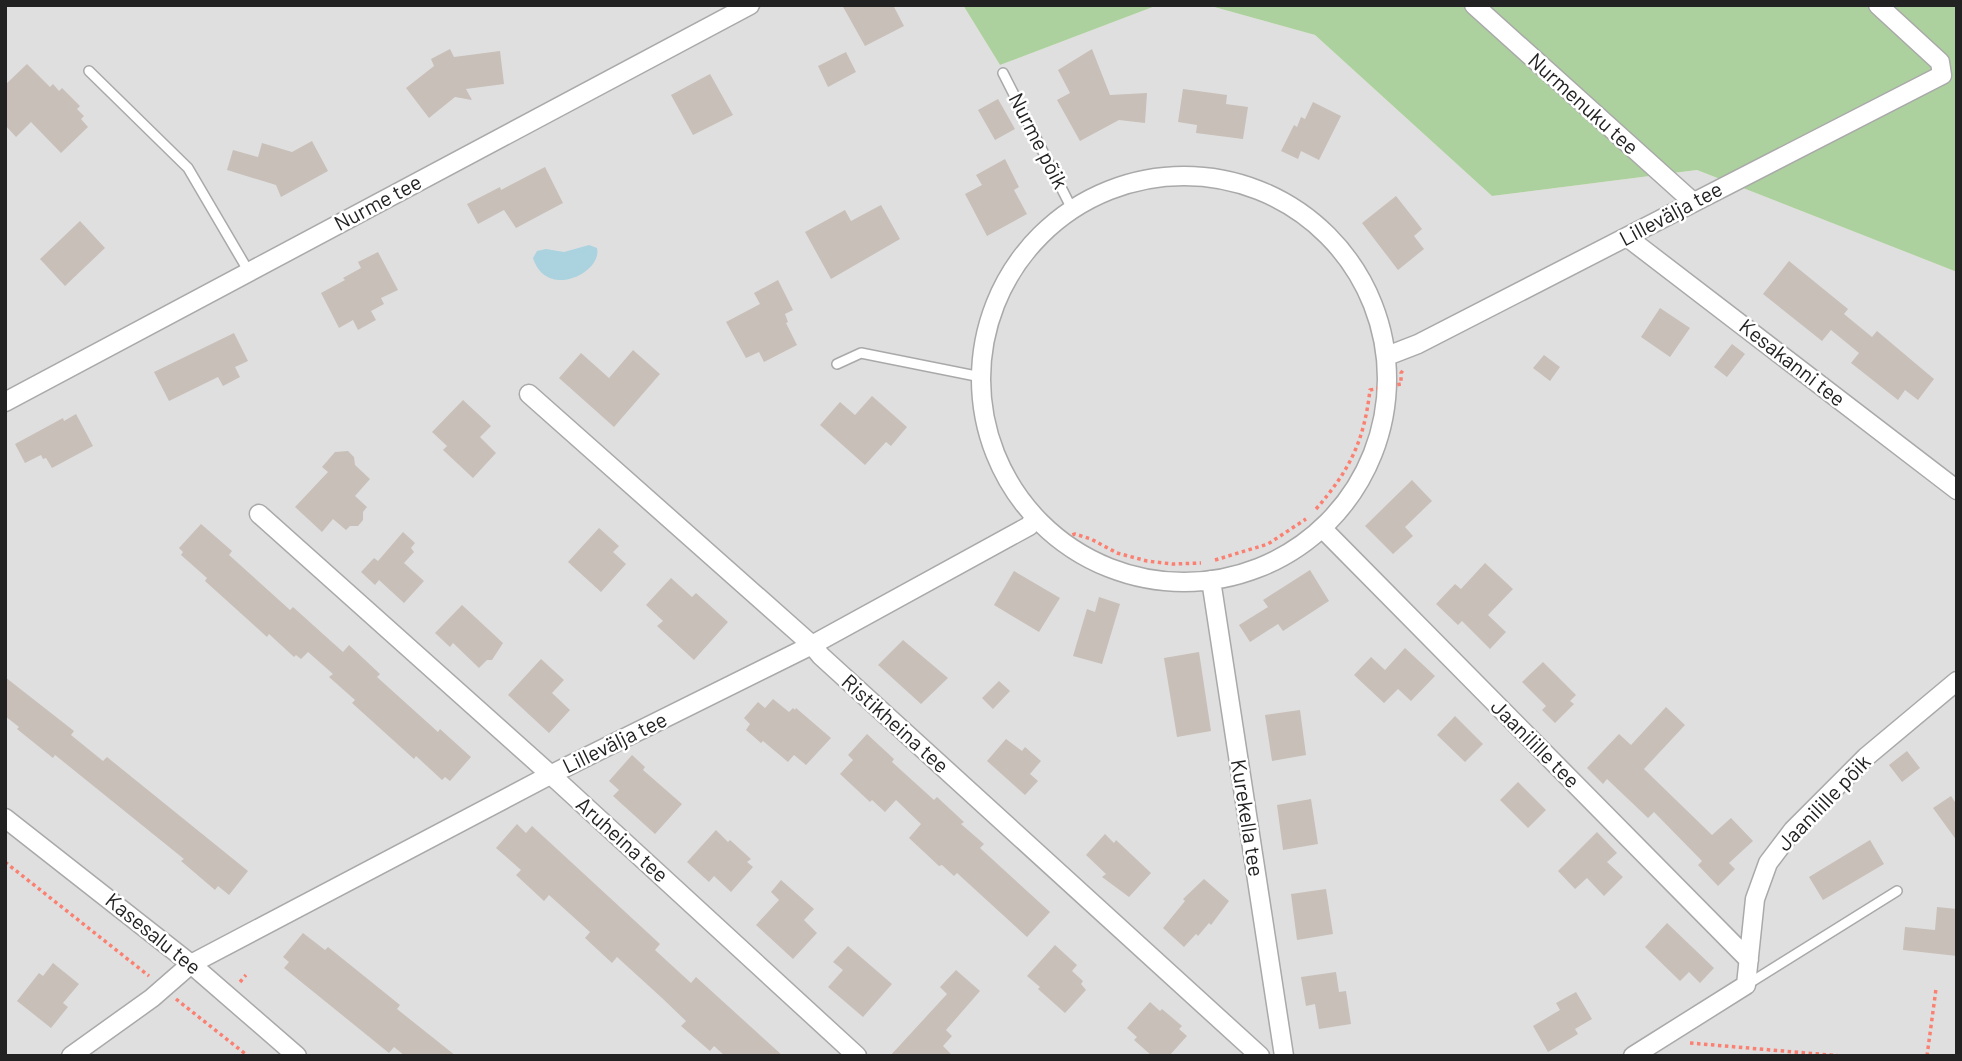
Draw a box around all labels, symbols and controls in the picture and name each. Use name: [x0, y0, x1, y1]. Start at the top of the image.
street label: Nurmenuku tee: [1524, 47, 1644, 159]
street label: Nurme põik: [1005, 88, 1074, 192]
street label: Nurme tee: [329, 168, 425, 235]
street label: Lillevälja tee: [1615, 175, 1726, 250]
street label: Kesakanni tee: [1735, 313, 1851, 411]
street label: Ristikheina tee: [837, 668, 955, 778]
street label: Jaanilille tee: [1486, 693, 1586, 793]
street label: Lillevälja tee: [558, 706, 671, 778]
street label: Jaanilille põik: [1771, 749, 1875, 855]
street label: Kurekella tee: [1227, 757, 1270, 878]
street label: Aruheina tee: [572, 791, 674, 887]
street label: Kasesalu tee: [101, 887, 207, 979]

